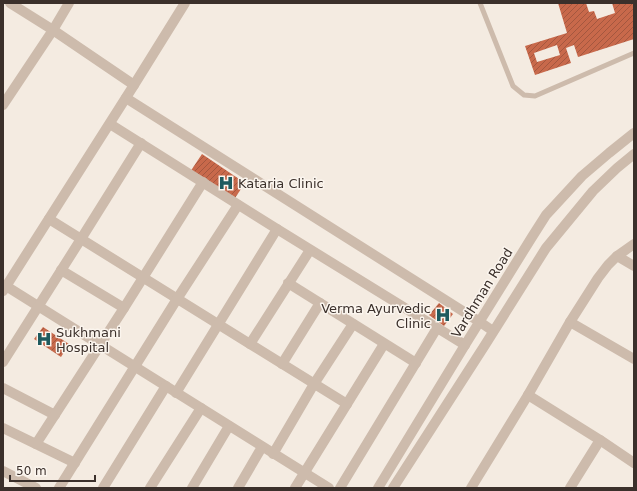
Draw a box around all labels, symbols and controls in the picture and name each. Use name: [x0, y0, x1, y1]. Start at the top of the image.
hospital icon: Kataria Clinic: [217, 174, 235, 192]
place label: Kataria Clinic: [238, 176, 324, 191]
street label: Vardhman Road: [448, 245, 516, 341]
place label: Verma Ayurvedic Clinic: [321, 301, 431, 331]
hospital icon: Verma Ayurvedic Clinic: [434, 306, 452, 324]
place label: Sukhmani Hospital: [56, 325, 121, 355]
hospital icon: Sukhmani Hospital: [35, 330, 53, 348]
scale bar: [10, 457, 95, 483]
text: 50 m: [16, 464, 47, 478]

